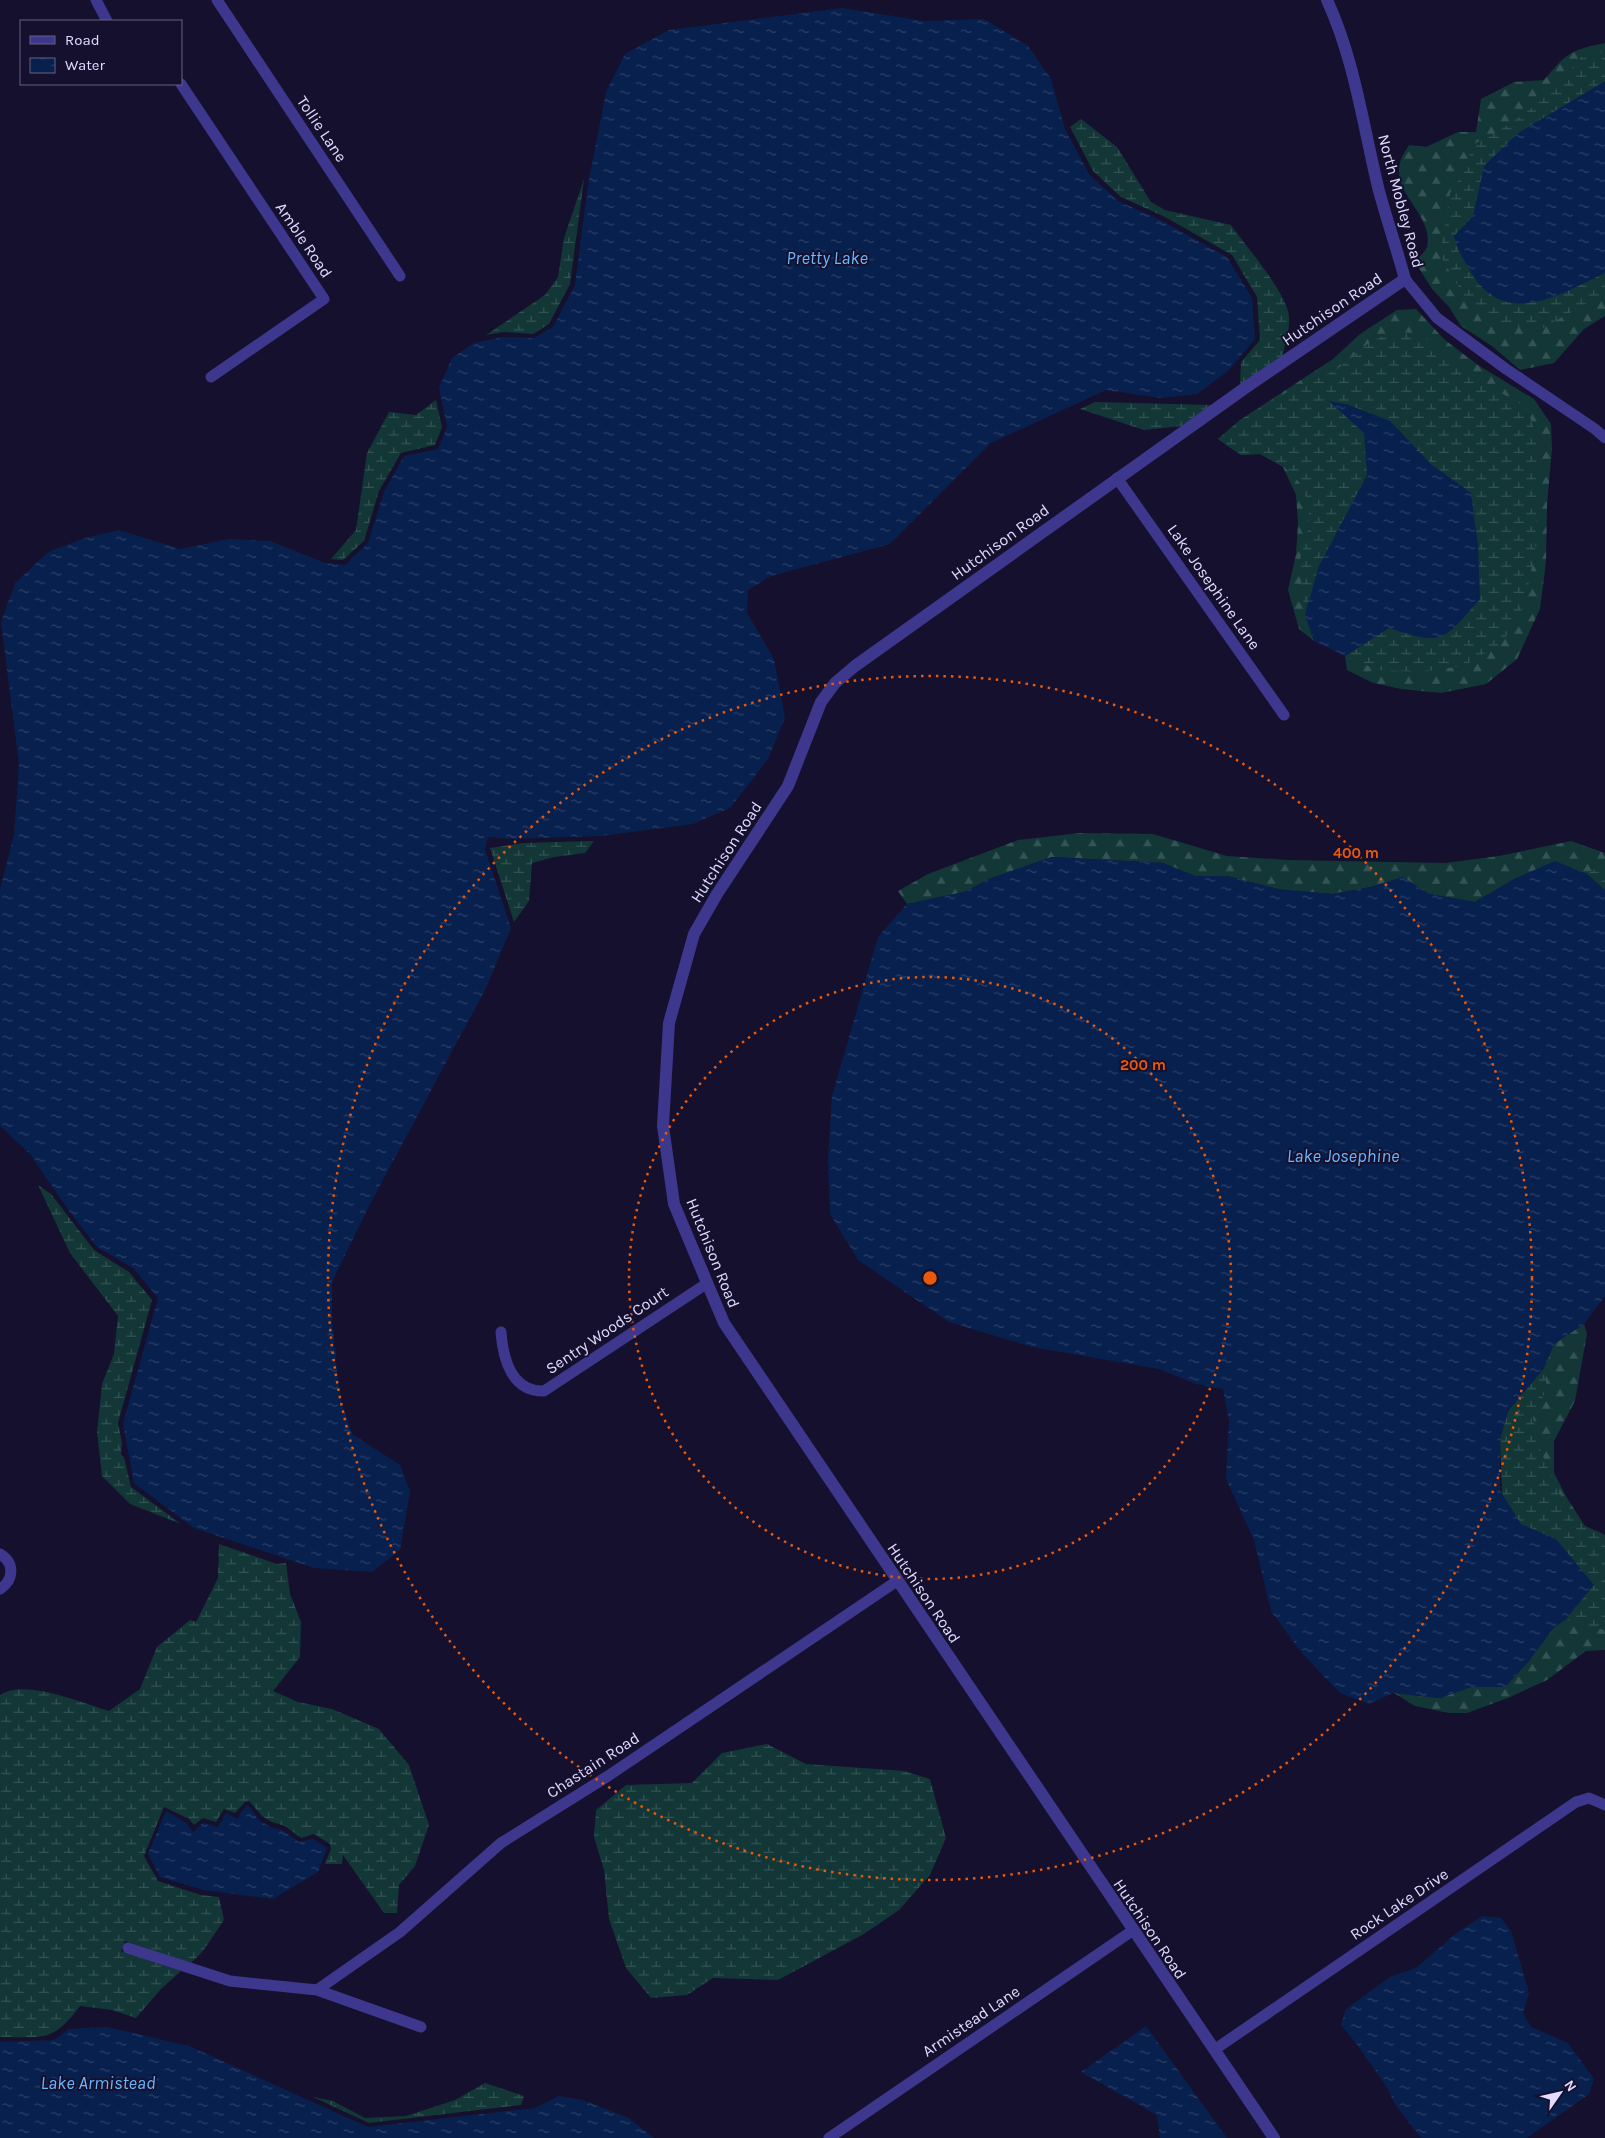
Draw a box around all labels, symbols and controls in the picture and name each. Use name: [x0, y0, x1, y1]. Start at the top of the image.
legend: [20, 20, 182, 85]
text: Road: [65, 31, 100, 49]
text: Water: [65, 56, 106, 74]
street label: Tollie Lane: [293, 92, 351, 166]
street label: North Mobley Road: [1374, 132, 1428, 270]
street label: Amble Road: [272, 199, 336, 281]
water label: Pretty Lake: [786, 247, 868, 269]
street label: Hutchison Road: [1278, 269, 1386, 349]
street label: Hutchison Road: [947, 500, 1053, 584]
street label: Lake Josephine Lane: [1164, 521, 1264, 653]
street label: Hutchison Road: [686, 798, 766, 906]
text: 400 m: [1333, 844, 1379, 862]
text: 200 m: [1120, 1056, 1166, 1074]
water label: Lake Josephine: [1287, 1145, 1399, 1167]
street label: Hutchison Road: [682, 1195, 744, 1311]
centre of rings: [921, 1269, 939, 1287]
street label: Sentry Woods Court: [542, 1282, 672, 1378]
street label: Hutchison Road: [884, 1539, 964, 1647]
street label: Chastain Road: [543, 1728, 643, 1802]
street label: Rock Lake Drive: [1346, 1864, 1452, 1944]
street label: Hutchison Road: [1110, 1875, 1190, 1983]
street label: Armistead Lane: [919, 1981, 1023, 2061]
north arrow: [1535, 2068, 1585, 2118]
water label: Lake Armistead: [40, 2072, 156, 2094]
text: N: [1561, 2077, 1580, 2095]

